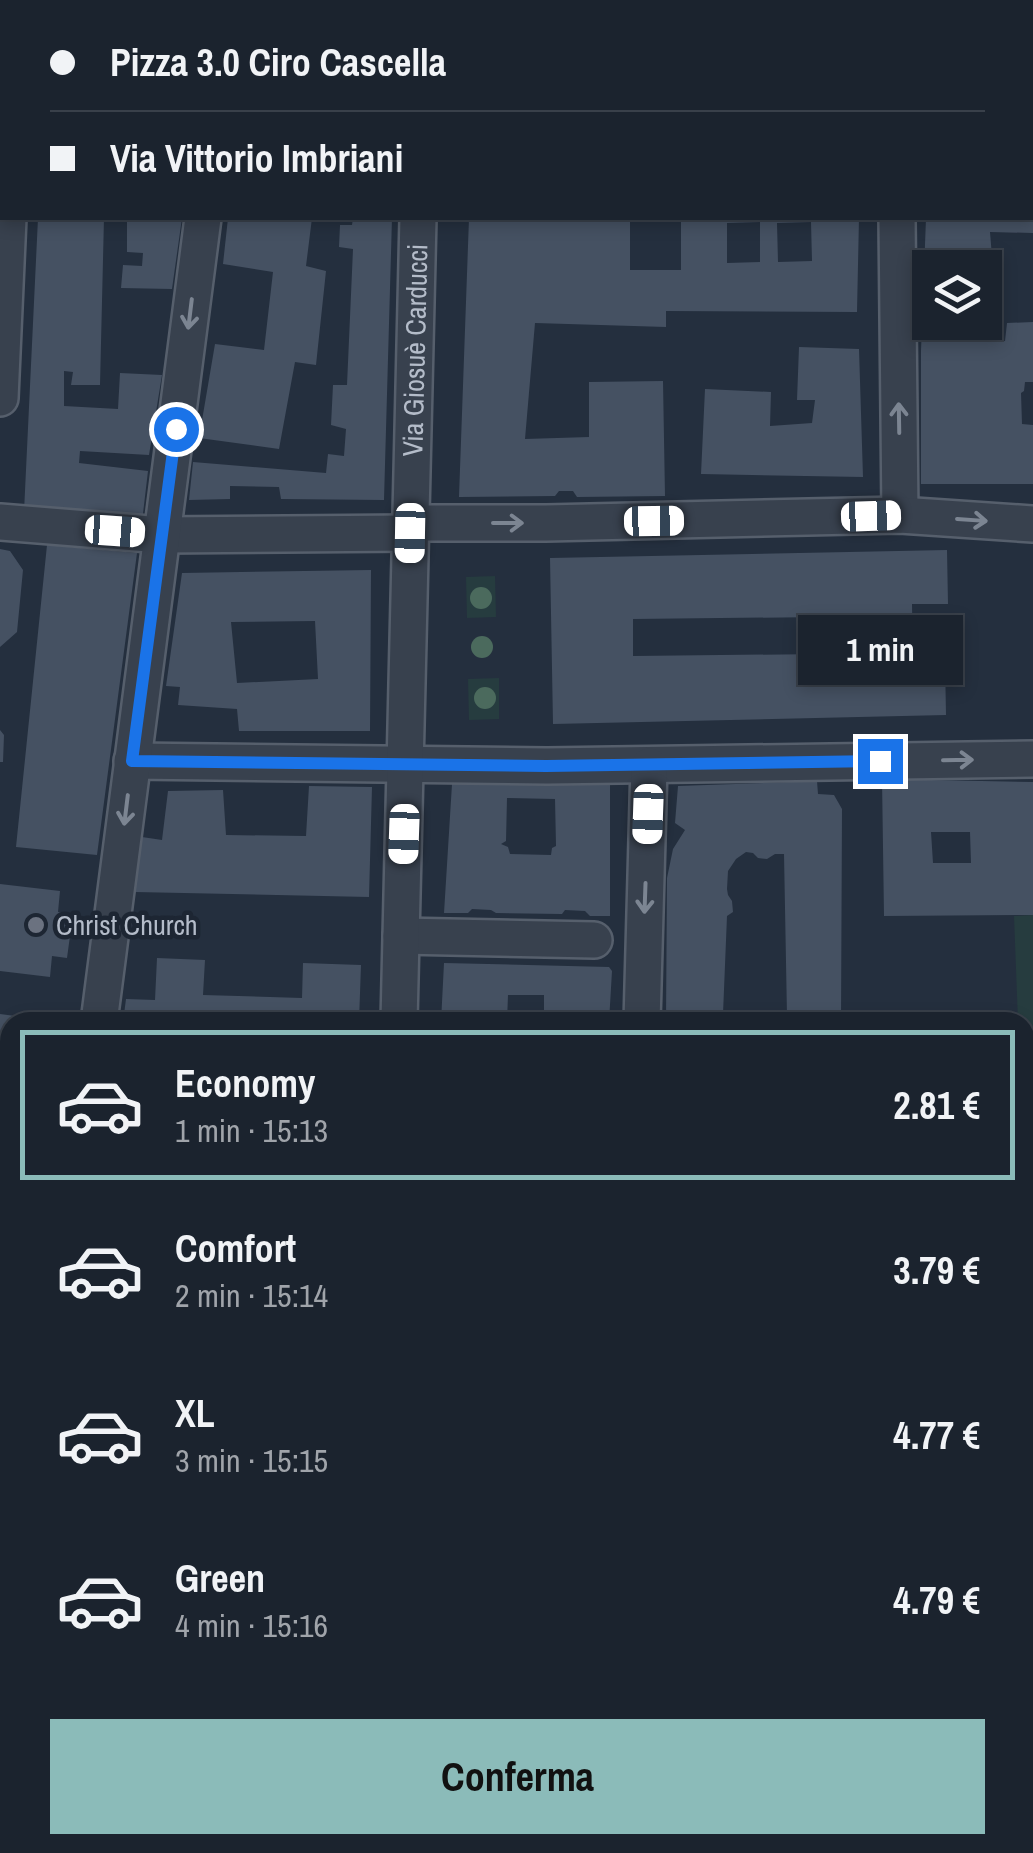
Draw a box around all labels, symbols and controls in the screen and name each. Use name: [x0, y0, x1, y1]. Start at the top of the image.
text: Pizza 3.0 Ciro Cascella: [110, 37, 446, 88]
text: Via Vittorio Imbriani: [110, 133, 403, 184]
street label: Via Giosuè Carducci: [393, 243, 436, 457]
map controls: [912, 250, 1002, 340]
button: layers: [912, 250, 1002, 340]
one-way arrow: [181, 298, 199, 330]
one-way arrow: [890, 402, 908, 434]
route start: [154, 407, 199, 452]
car: [840, 500, 902, 532]
car: [394, 503, 426, 563]
car: [624, 505, 684, 537]
one-way arrow: [956, 511, 988, 530]
car: [84, 514, 146, 548]
one-way arrow: [490, 514, 523, 532]
callout: 1 min: [798, 616, 962, 686]
text: 1 min: [846, 628, 915, 671]
route end: [858, 739, 903, 784]
one-way arrow: [942, 750, 974, 770]
car: [632, 783, 664, 845]
one-way arrow: [116, 793, 135, 826]
car: [388, 803, 420, 865]
one-way arrow: [636, 881, 655, 913]
place label: Christ Church: [56, 906, 198, 944]
marker: Christ Church: [25, 914, 47, 936]
text: Economy: [175, 1058, 315, 1109]
icon: car: [55, 1060, 145, 1150]
text: 2.81 €: [893, 1080, 980, 1131]
text: 1 min · 15:13: [175, 1109, 328, 1152]
text: Comfort: [175, 1223, 296, 1274]
icon: car: [55, 1225, 145, 1315]
text: 3.79 €: [893, 1245, 980, 1296]
text: 2 min · 15:14: [175, 1274, 328, 1317]
text: XL: [175, 1388, 215, 1439]
icon: car: [55, 1390, 145, 1480]
text: 4.77 €: [893, 1410, 980, 1461]
text: 3 min · 15:15: [175, 1439, 328, 1482]
text: Green: [175, 1553, 265, 1604]
icon: car: [55, 1555, 145, 1645]
text: 4.79 €: [893, 1575, 980, 1626]
text: 4 min · 15:16: [175, 1604, 328, 1647]
button: Conferma: [50, 1719, 985, 1834]

